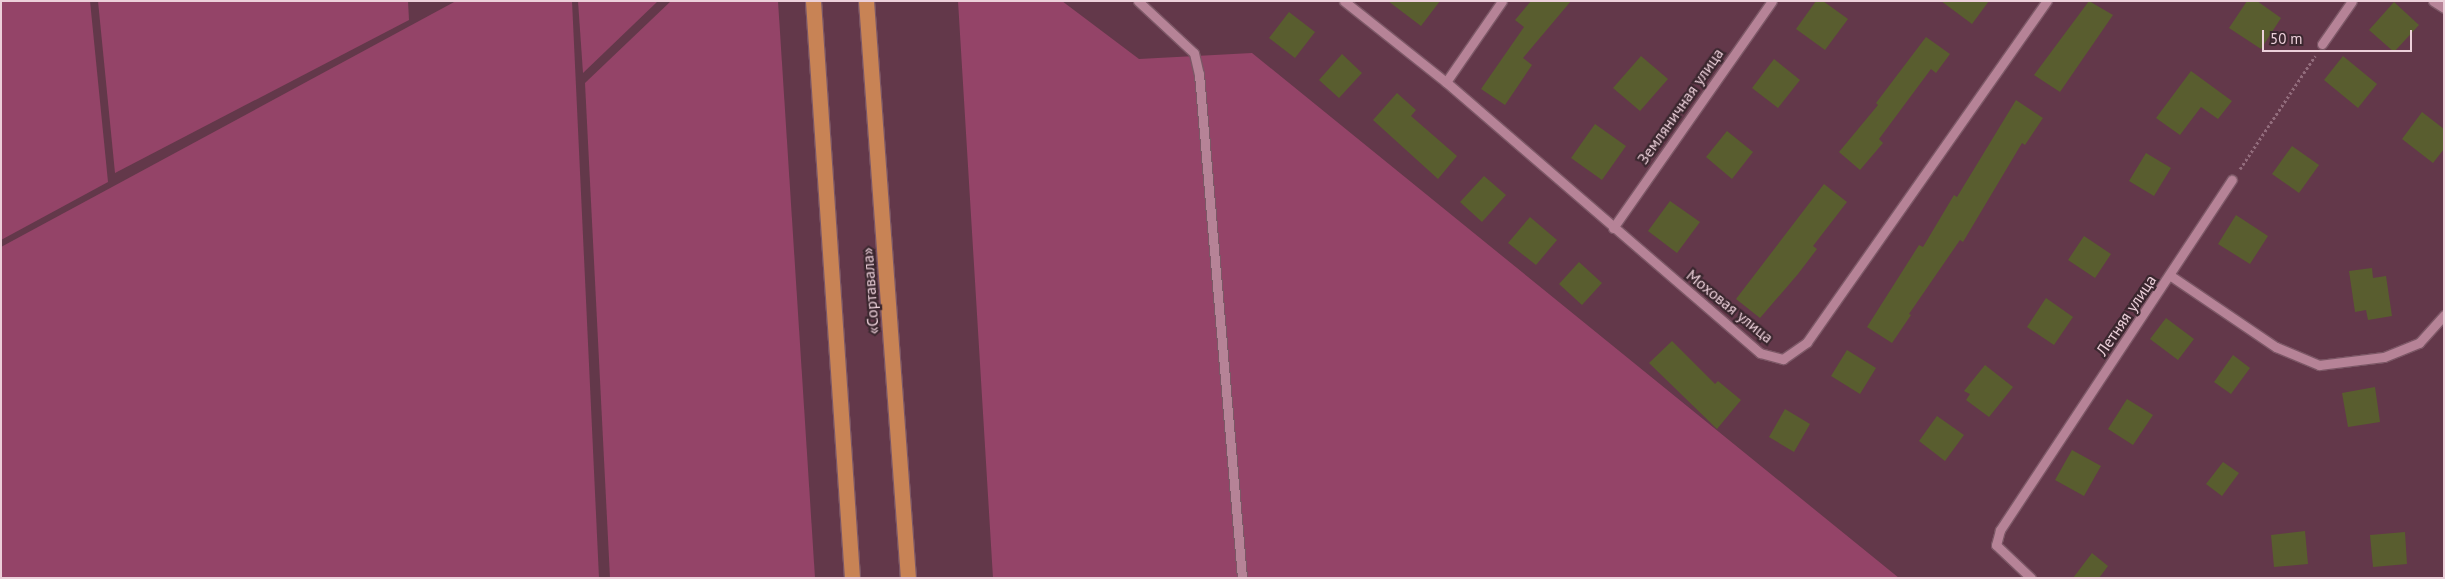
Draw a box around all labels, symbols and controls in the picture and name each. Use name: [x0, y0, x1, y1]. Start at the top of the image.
scale bar: [2265, 20, 2415, 52]
text: 50 m: [2270, 29, 2303, 48]
street label: Земляничная улица: [1633, 44, 1727, 168]
street label: «Сортавала»: [857, 247, 883, 335]
street label: Моховая улица: [1683, 265, 1777, 347]
street label: Летняя улица: [2092, 271, 2160, 359]

